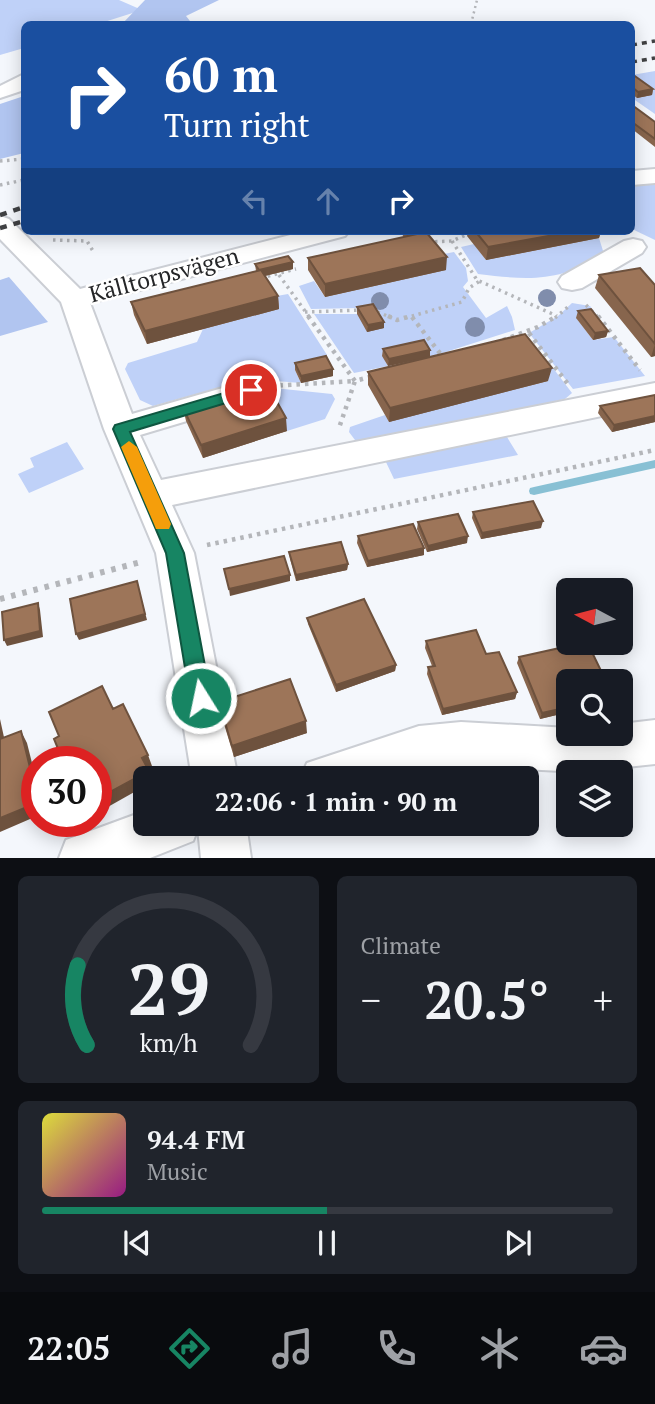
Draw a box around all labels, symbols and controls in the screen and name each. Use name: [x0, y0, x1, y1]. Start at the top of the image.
text: 60 m: [164, 41, 278, 106]
icon: right: [49, 49, 140, 140]
text: Turn right: [164, 104, 310, 146]
icon: left: [236, 182, 274, 220]
icon: ahead: [309, 182, 347, 220]
icon: right: [382, 182, 420, 220]
street label: Källtorpsvägen: [85, 240, 243, 309]
pin: [221, 360, 281, 420]
icon: arrive: [232, 371, 270, 409]
north arrow: [556, 578, 634, 654]
map controls: [556, 578, 633, 837]
position arrow: [164, 661, 238, 735]
button: search: [556, 669, 633, 746]
speed limit sign: 30: [21, 746, 112, 837]
button: layers: [556, 760, 633, 837]
text: 22:06 · 1 min · 90 m: [215, 784, 457, 818]
text: Climate: [361, 930, 441, 961]
text: 29: [127, 940, 209, 1037]
text: 20.5°: [424, 965, 549, 1034]
text: −: [361, 975, 381, 1025]
text: +: [593, 975, 613, 1025]
text: km/h: [139, 1026, 197, 1059]
text: 94.4 FM: [147, 1122, 245, 1156]
text: Music: [147, 1156, 208, 1187]
icon: previous: [118, 1224, 156, 1262]
icon: pause: [308, 1224, 346, 1262]
icon: next: [499, 1224, 537, 1262]
icon: directions: [165, 1324, 214, 1373]
icon: music: [268, 1324, 317, 1373]
icon: phone: [372, 1324, 421, 1373]
icon: climate: [475, 1324, 524, 1373]
icon: car: [579, 1324, 628, 1373]
text: 22:05: [27, 1327, 111, 1369]

